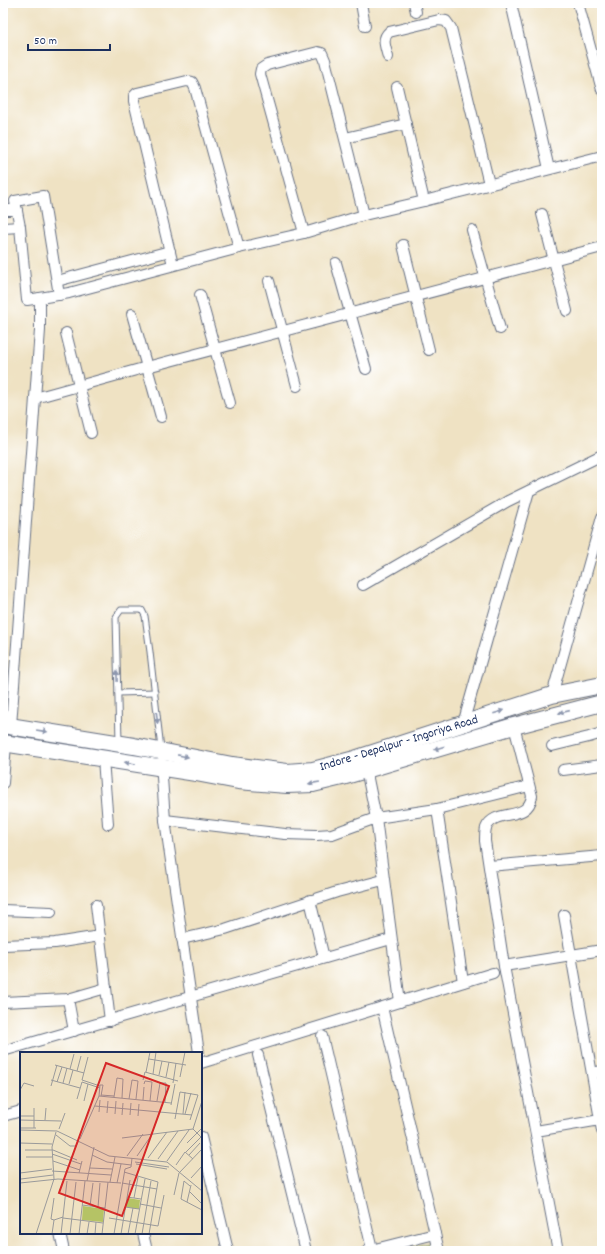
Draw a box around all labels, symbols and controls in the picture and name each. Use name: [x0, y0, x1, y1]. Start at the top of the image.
scale bar: [28, 26, 110, 52]
text: 50 m: [34, 33, 57, 50]
one-way arrow: [114, 669, 120, 682]
one-way arrow: [493, 709, 505, 715]
one-way arrow: [558, 710, 570, 716]
street label: Indore - Depalpur - Ingoriya Road: [317, 711, 481, 777]
one-way arrow: [154, 712, 161, 724]
one-way arrow: [35, 728, 48, 734]
one-way arrow: [433, 745, 445, 751]
one-way arrow: [177, 753, 190, 759]
one-way arrow: [124, 760, 136, 766]
one-way arrow: [308, 780, 320, 786]
inset map: [20, 1052, 202, 1234]

